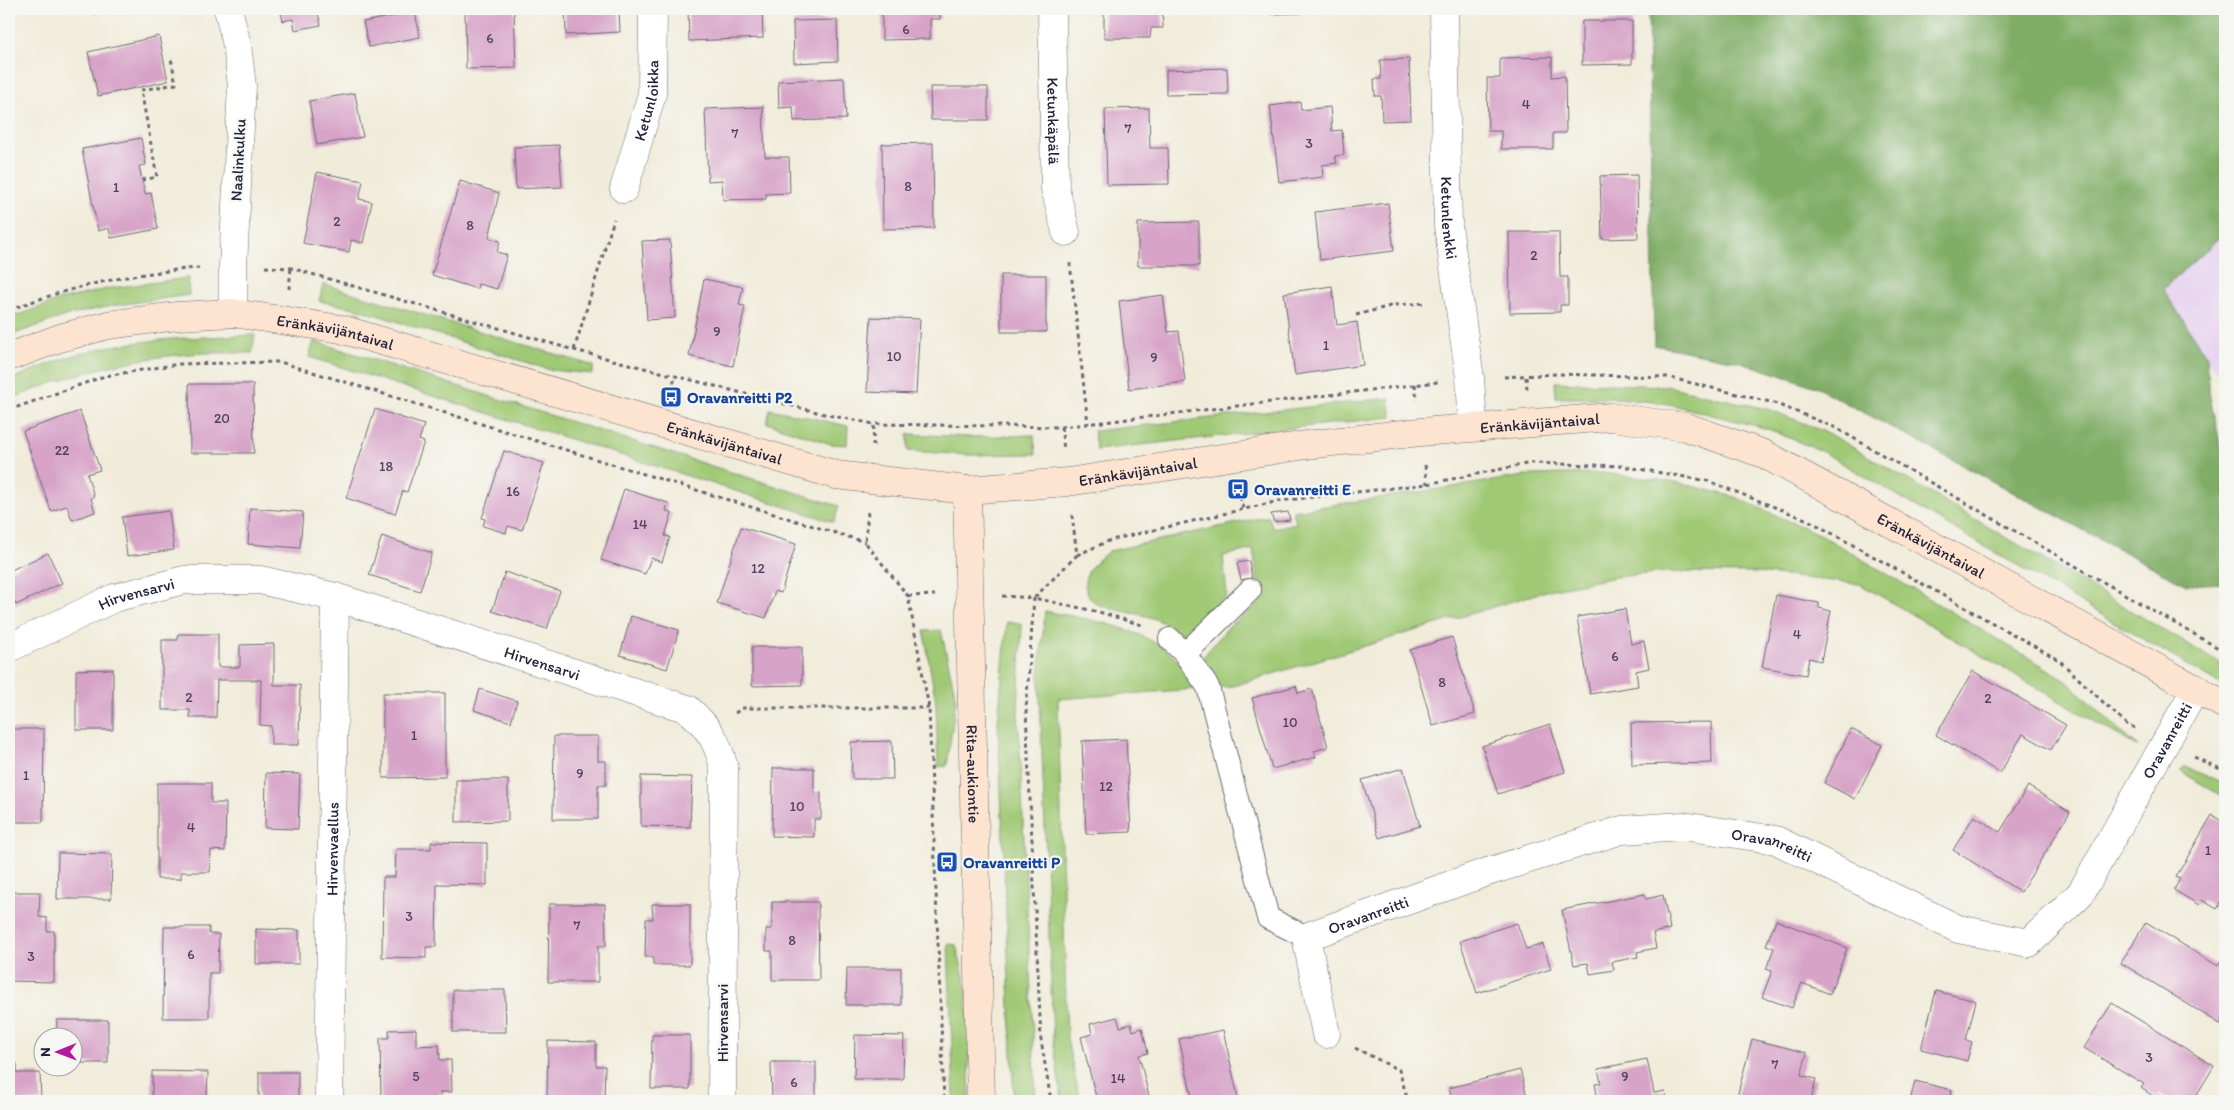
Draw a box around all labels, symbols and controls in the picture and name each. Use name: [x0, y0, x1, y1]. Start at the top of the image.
house number: 6: [902, 21, 910, 38]
house number: 6: [486, 30, 494, 47]
street label: Ketunloikka: [629, 60, 662, 143]
street label: Ketunkäpälä: [1044, 77, 1064, 165]
house number: 4: [1522, 96, 1531, 113]
street label: Naalinkulku: [226, 118, 250, 202]
house number: 7: [1125, 120, 1132, 137]
house number: 7: [732, 125, 739, 142]
house number: 3: [1305, 135, 1313, 152]
street label: Ketunlenkki: [1438, 176, 1462, 260]
house number: 8: [904, 178, 912, 195]
house number: 1: [113, 179, 120, 196]
house number: 2: [333, 213, 341, 230]
house number: 8: [466, 217, 474, 234]
house number: 2: [1530, 247, 1538, 264]
street label: Eränkävijäntaival: [275, 310, 397, 354]
house number: 9: [713, 323, 721, 340]
house number: 1: [1323, 337, 1330, 354]
house number: 10: [886, 348, 902, 365]
house number: 9: [1150, 349, 1158, 366]
bus stop icon: Oravanreitti P2: [659, 385, 683, 409]
place label: Oravanreitti P2: [687, 388, 793, 407]
street label: Eränkävijäntaival: [1479, 408, 1601, 437]
house number: 20: [214, 410, 230, 427]
street label: Eränkävijäntaival: [665, 416, 785, 468]
house number: 22: [55, 442, 70, 459]
street label: Eränkävijäntaival: [1077, 452, 1199, 490]
house number: 18: [379, 458, 393, 475]
bus stop icon: Oravanreitti E: [1226, 477, 1250, 501]
place label: Oravanreitti E: [1254, 480, 1351, 499]
house number: 16: [506, 483, 520, 500]
street label: Eränkävijäntaival: [1874, 508, 1989, 582]
house number: 14: [633, 516, 648, 533]
house number: 12: [751, 560, 766, 577]
street label: Hirvensarvi: [95, 573, 176, 614]
house number: 4: [1793, 626, 1802, 643]
street label: Hirvensarvi: [502, 642, 583, 684]
house number: 6: [1611, 648, 1619, 665]
house number: 8: [1438, 674, 1446, 691]
house number: 2: [185, 689, 193, 706]
house number: 2: [1984, 690, 1992, 707]
street label: Oravanreitti: [2138, 699, 2196, 782]
house number: 10: [1282, 714, 1298, 731]
street label: Rita-aukiontie: [963, 724, 984, 823]
house number: 1: [411, 727, 418, 744]
house number: 9: [576, 765, 584, 782]
house number: 1: [23, 767, 30, 784]
house number: 12: [1099, 778, 1114, 795]
house number: 10: [789, 798, 805, 815]
street label: Hirvenvaellus: [322, 802, 342, 896]
house number: 4: [187, 819, 196, 836]
street label: Oravanreitti: [1730, 824, 1815, 866]
house number: 1: [2205, 842, 2212, 859]
bus stop icon: Oravanreitti P: [935, 850, 959, 874]
place label: Oravanreitti P: [963, 853, 1061, 872]
street label: Oravanreitti: [1325, 891, 1411, 938]
house number: 3: [405, 908, 413, 925]
house number: 7: [574, 917, 581, 934]
house number: 8: [788, 932, 796, 949]
house number: 6: [187, 946, 195, 963]
house number: 3: [27, 948, 35, 965]
street label: Hirvensarvi: [713, 984, 732, 1062]
north arrow: [32, 1028, 82, 1078]
text: N: [37, 1047, 54, 1057]
house number: 3: [2145, 1049, 2153, 1066]
house number: 7: [1772, 1056, 1779, 1073]
house number: 5: [412, 1068, 420, 1085]
house number: 9: [1621, 1068, 1629, 1085]
house number: 14: [1111, 1070, 1126, 1087]
house number: 6: [790, 1074, 798, 1091]

